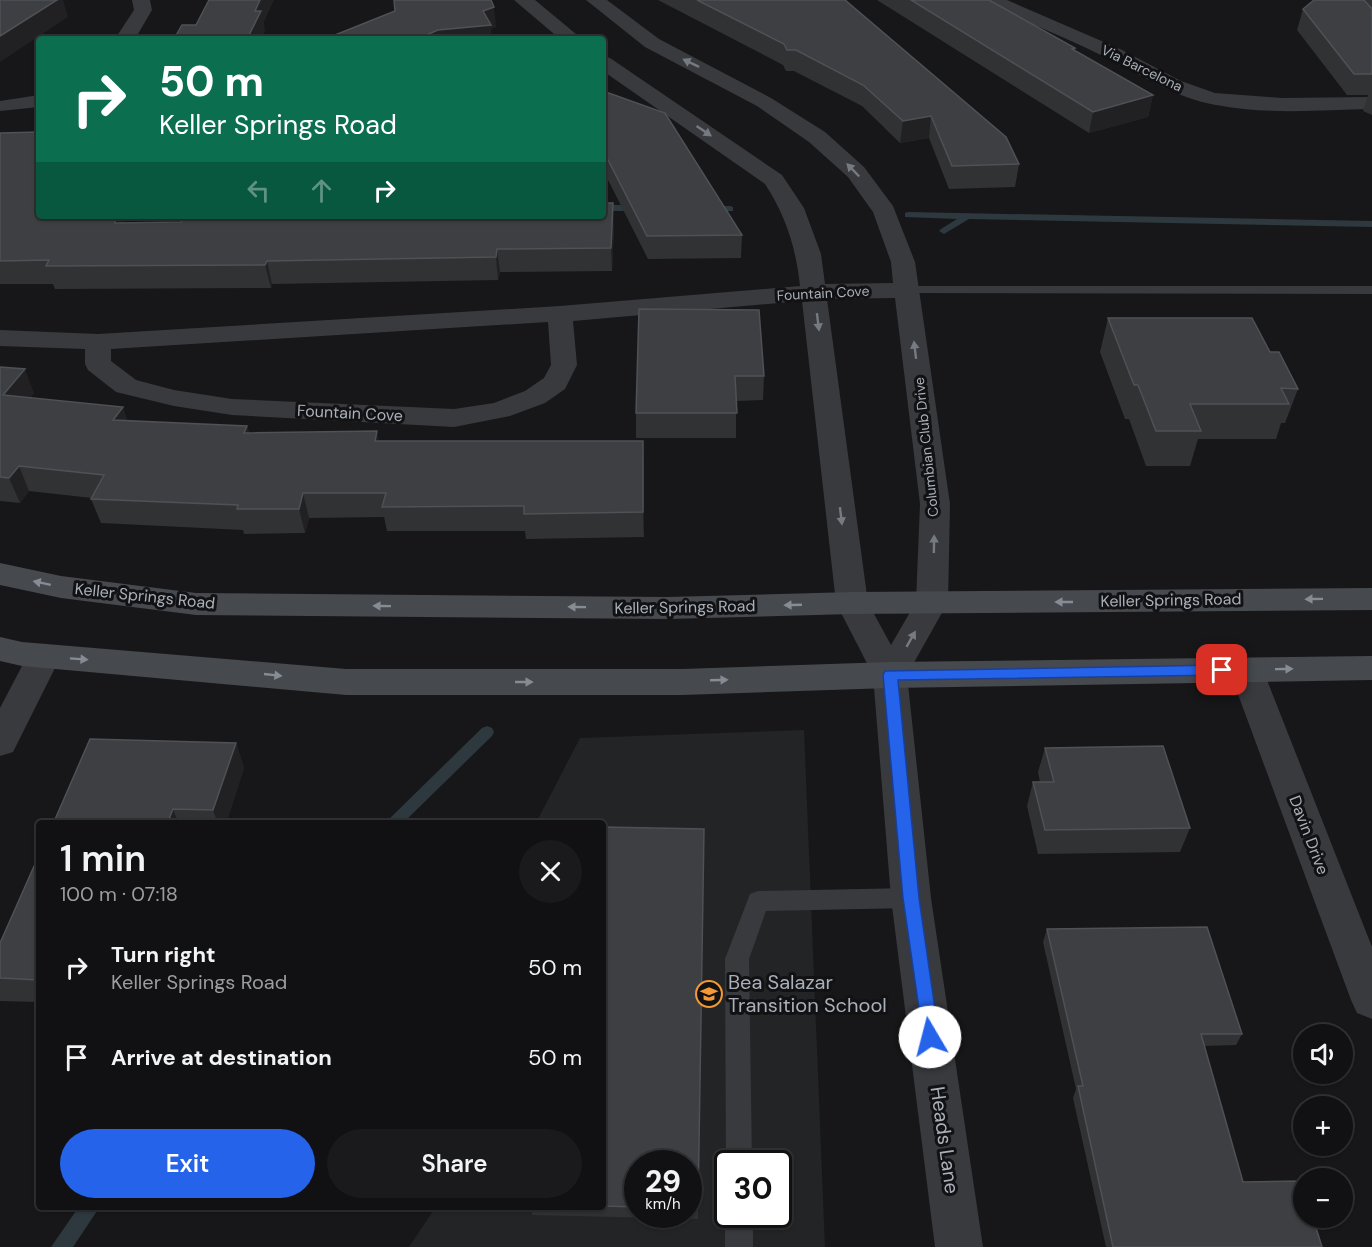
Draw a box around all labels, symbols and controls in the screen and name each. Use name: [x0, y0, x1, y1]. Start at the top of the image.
street label: Via Barcelona: [1098, 41, 1186, 95]
text: 50 m: [159, 54, 264, 109]
one-way arrow: [683, 58, 700, 68]
icon: right: [60, 60, 138, 138]
text: Keller Springs Road: [159, 107, 397, 142]
one-way arrow: [695, 125, 712, 136]
one-way arrow: [846, 163, 860, 178]
icon: left: [242, 174, 275, 207]
icon: ahead: [305, 174, 338, 207]
icon: right: [368, 174, 401, 207]
street label: Fountain Cove: [776, 282, 870, 304]
one-way arrow: [813, 313, 822, 332]
one-way arrow: [910, 341, 919, 360]
street label: Columbian Club Drive: [910, 376, 942, 518]
street label: Fountain Cove: [297, 400, 403, 426]
one-way arrow: [836, 506, 846, 525]
one-way arrow: [929, 534, 938, 553]
one-way arrow: [32, 578, 51, 587]
street label: Keller Springs Road: [74, 578, 216, 614]
street label: Keller Springs Road: [1100, 588, 1242, 612]
one-way arrow: [1304, 594, 1323, 604]
street label: Keller Springs Road: [614, 595, 756, 619]
one-way arrow: [1054, 597, 1073, 606]
one-way arrow: [784, 600, 803, 609]
one-way arrow: [373, 601, 392, 611]
one-way arrow: [568, 603, 587, 612]
one-way arrow: [906, 630, 916, 647]
pin: [1196, 644, 1247, 695]
icon: arrive: [1205, 653, 1238, 686]
one-way arrow: [69, 654, 88, 663]
one-way arrow: [1275, 664, 1294, 674]
one-way arrow: [264, 670, 283, 680]
one-way arrow: [709, 676, 728, 685]
one-way arrow: [514, 677, 533, 687]
street label: Davin Drive: [1284, 792, 1334, 878]
text: 1 min: [60, 835, 146, 882]
button: close: [519, 840, 582, 903]
text: 100 m · 07:18: [60, 881, 178, 907]
text: Turn right: [111, 940, 216, 969]
icon: right: [60, 951, 93, 984]
text: 50 m: [528, 953, 582, 982]
text: Keller Springs Road: [111, 969, 287, 995]
place label: Bea Salazar Transition School: [728, 969, 887, 1018]
school or university icon: Bea Salazar Transition School: [694, 979, 724, 1009]
position arrow: [898, 1005, 962, 1069]
map controls: [1293, 1024, 1353, 1228]
button: sound: [1293, 1024, 1353, 1084]
icon: arrive: [60, 1041, 93, 1074]
text: Arrive at destination: [111, 1043, 332, 1072]
text: 50 m: [528, 1043, 582, 1072]
street label: Heads Lane: [925, 1085, 965, 1195]
button: +: [1293, 1096, 1353, 1156]
button: Exit: [60, 1129, 315, 1198]
button: Share: [327, 1129, 582, 1198]
speed limit sign: 30: [714, 1150, 792, 1228]
text: 29: [645, 1162, 681, 1201]
button: −: [1293, 1168, 1353, 1228]
text: km/h: [645, 1194, 681, 1214]

